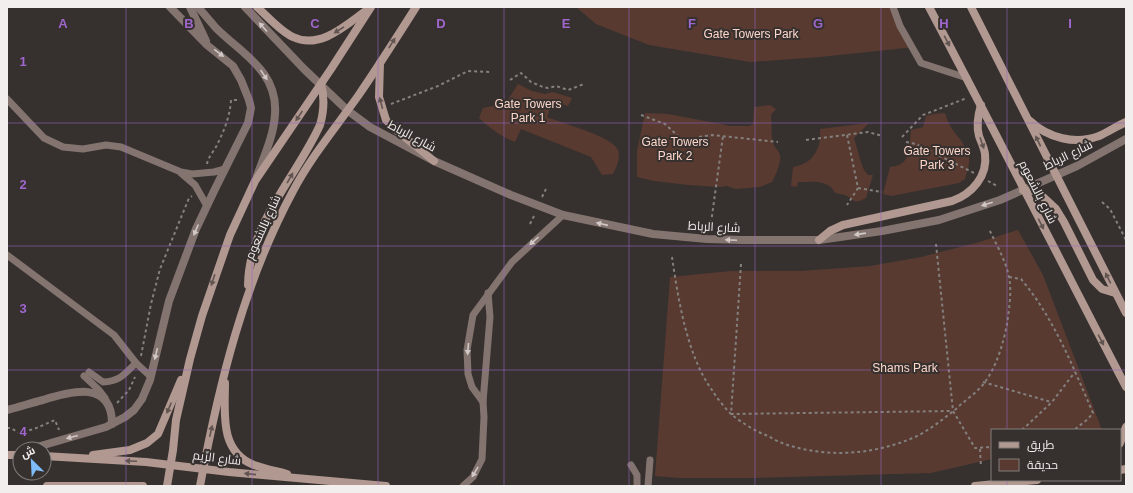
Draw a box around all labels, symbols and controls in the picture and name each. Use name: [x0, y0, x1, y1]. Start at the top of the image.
text: A: [58, 16, 68, 31]
text: B: [184, 16, 194, 31]
text: C: [310, 16, 320, 31]
text: D: [436, 16, 446, 31]
text: E: [562, 16, 571, 31]
text: F: [688, 16, 696, 31]
text: G: [813, 16, 823, 31]
text: H: [939, 16, 949, 31]
text: I: [1068, 16, 1072, 31]
one-way arrow: [258, 22, 268, 32]
one-way arrow: [333, 26, 345, 33]
park label: Gate Towers Park: [703, 27, 800, 41]
one-way arrow: [944, 36, 950, 47]
one-way arrow: [389, 37, 396, 49]
one-way arrow: [213, 49, 224, 57]
text: 1: [19, 54, 27, 69]
one-way arrow: [260, 70, 268, 80]
one-way arrow: [378, 97, 384, 109]
park label: Gate Towers Park 1: [494, 97, 562, 125]
one-way arrow: [295, 111, 303, 122]
street label: شارع الرباط: [385, 117, 439, 155]
park label: Gate Towers Park 2: [641, 135, 709, 163]
one-way arrow: [1035, 135, 1041, 146]
one-way arrow: [979, 137, 985, 149]
street label: شارع الرباط: [1041, 137, 1095, 174]
park label: Gate Towers Park 3: [903, 144, 971, 172]
street label: شارع بالشعوم: [1015, 158, 1060, 226]
one-way arrow: [286, 172, 293, 184]
text: 2: [19, 177, 27, 192]
street label: شارع بالشعوم: [243, 193, 284, 262]
one-way arrow: [980, 201, 992, 207]
street label: شارع الرباط: [687, 219, 741, 236]
one-way arrow: [1038, 219, 1044, 230]
one-way arrow: [596, 220, 608, 226]
one-way arrow: [193, 225, 199, 237]
one-way arrow: [854, 231, 866, 237]
one-way arrow: [529, 237, 539, 246]
one-way arrow: [724, 237, 737, 243]
one-way arrow: [1105, 273, 1111, 284]
one-way arrow: [210, 275, 216, 287]
text: 3: [19, 301, 27, 316]
one-way arrow: [1098, 334, 1104, 345]
one-way arrow: [465, 343, 472, 355]
one-way arrow: [153, 348, 159, 360]
park label: Shams Park: [872, 361, 939, 375]
one-way arrow: [166, 402, 172, 414]
text: 4: [19, 424, 27, 439]
one-way arrow: [208, 425, 214, 437]
legend: [991, 429, 1121, 481]
one-way arrow: [65, 434, 77, 440]
text: طريق: [1027, 438, 1055, 452]
north arrow: [12, 441, 52, 481]
text: ش: [19, 444, 37, 461]
street label: شارع الرِّيم: [192, 448, 242, 469]
one-way arrow: [125, 458, 137, 465]
text: حديقة: [1027, 458, 1058, 472]
one-way arrow: [472, 466, 479, 478]
one-way arrow: [244, 471, 256, 478]

